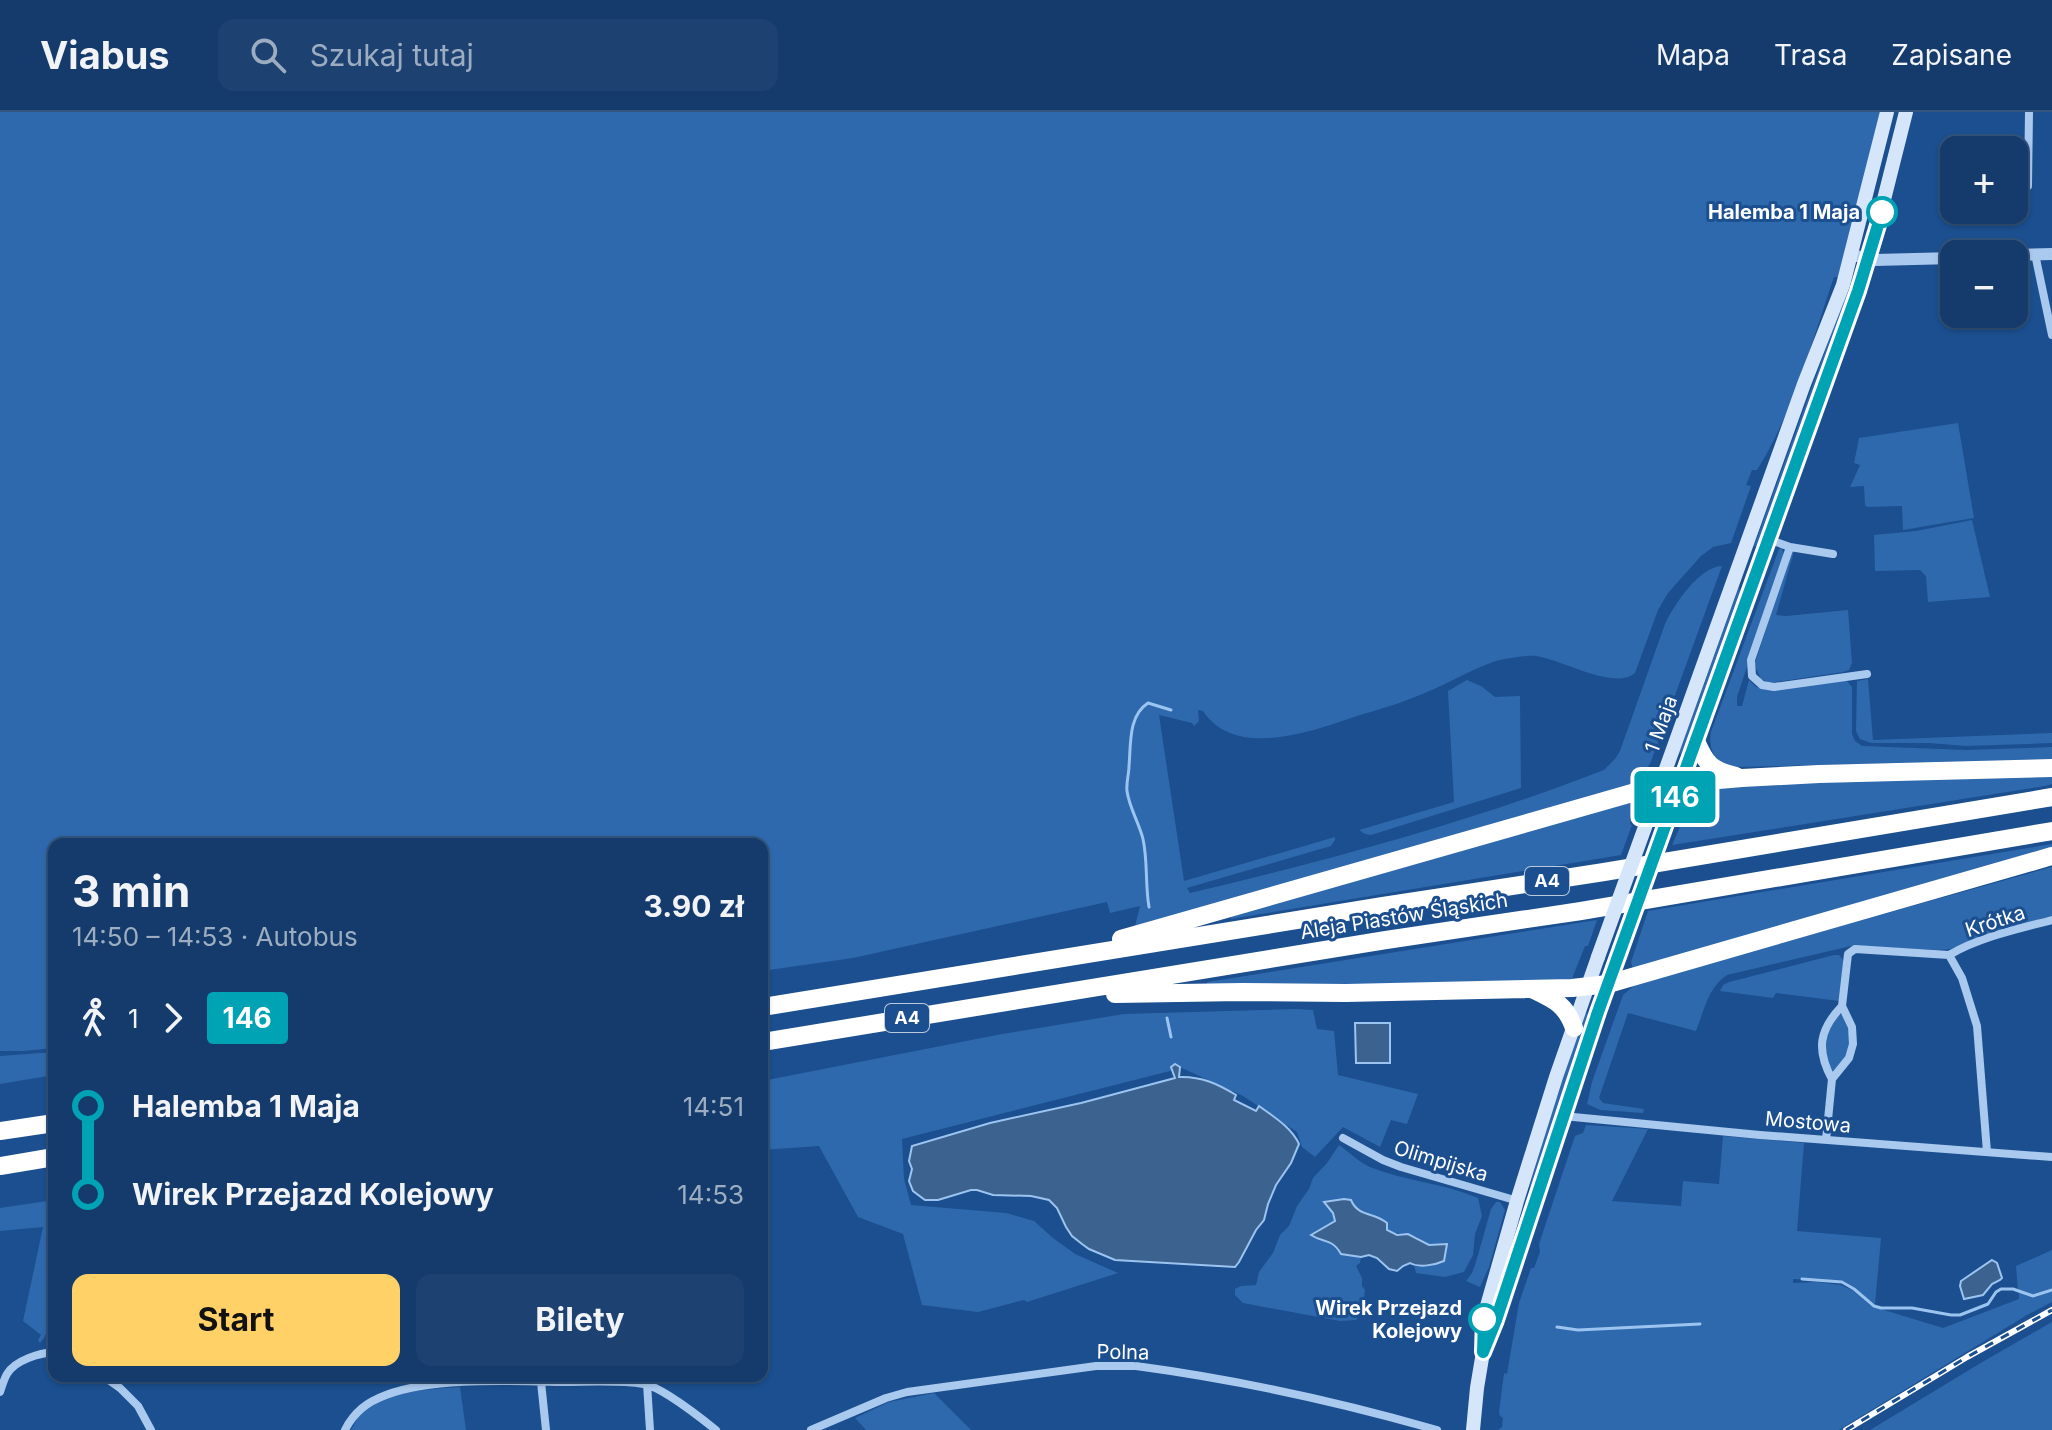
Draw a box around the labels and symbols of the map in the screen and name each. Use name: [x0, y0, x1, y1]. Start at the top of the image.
marker: Halemba 1 Maja: [1867, 197, 1897, 227]
place label: Halemba 1 Maja: [1708, 200, 1860, 224]
street label: 1 Maja: [1640, 692, 1682, 756]
line badge: 146: [1629, 771, 1721, 823]
road number: A4: [1525, 867, 1569, 895]
street label: Aleja Piastów Śląskich: [1298, 887, 1510, 944]
street label: Krótka: [1962, 900, 2028, 942]
road number: A4: [885, 1004, 929, 1032]
street label: Mostowa: [1764, 1106, 1852, 1138]
street label: Olimpijska: [1391, 1135, 1491, 1187]
place label: Wirek Przejazd Kolejowy: [1315, 1296, 1462, 1343]
marker: Wirek Przejazd Kolejowy: [1469, 1304, 1499, 1334]
street label: Polna: [1097, 1340, 1149, 1364]

